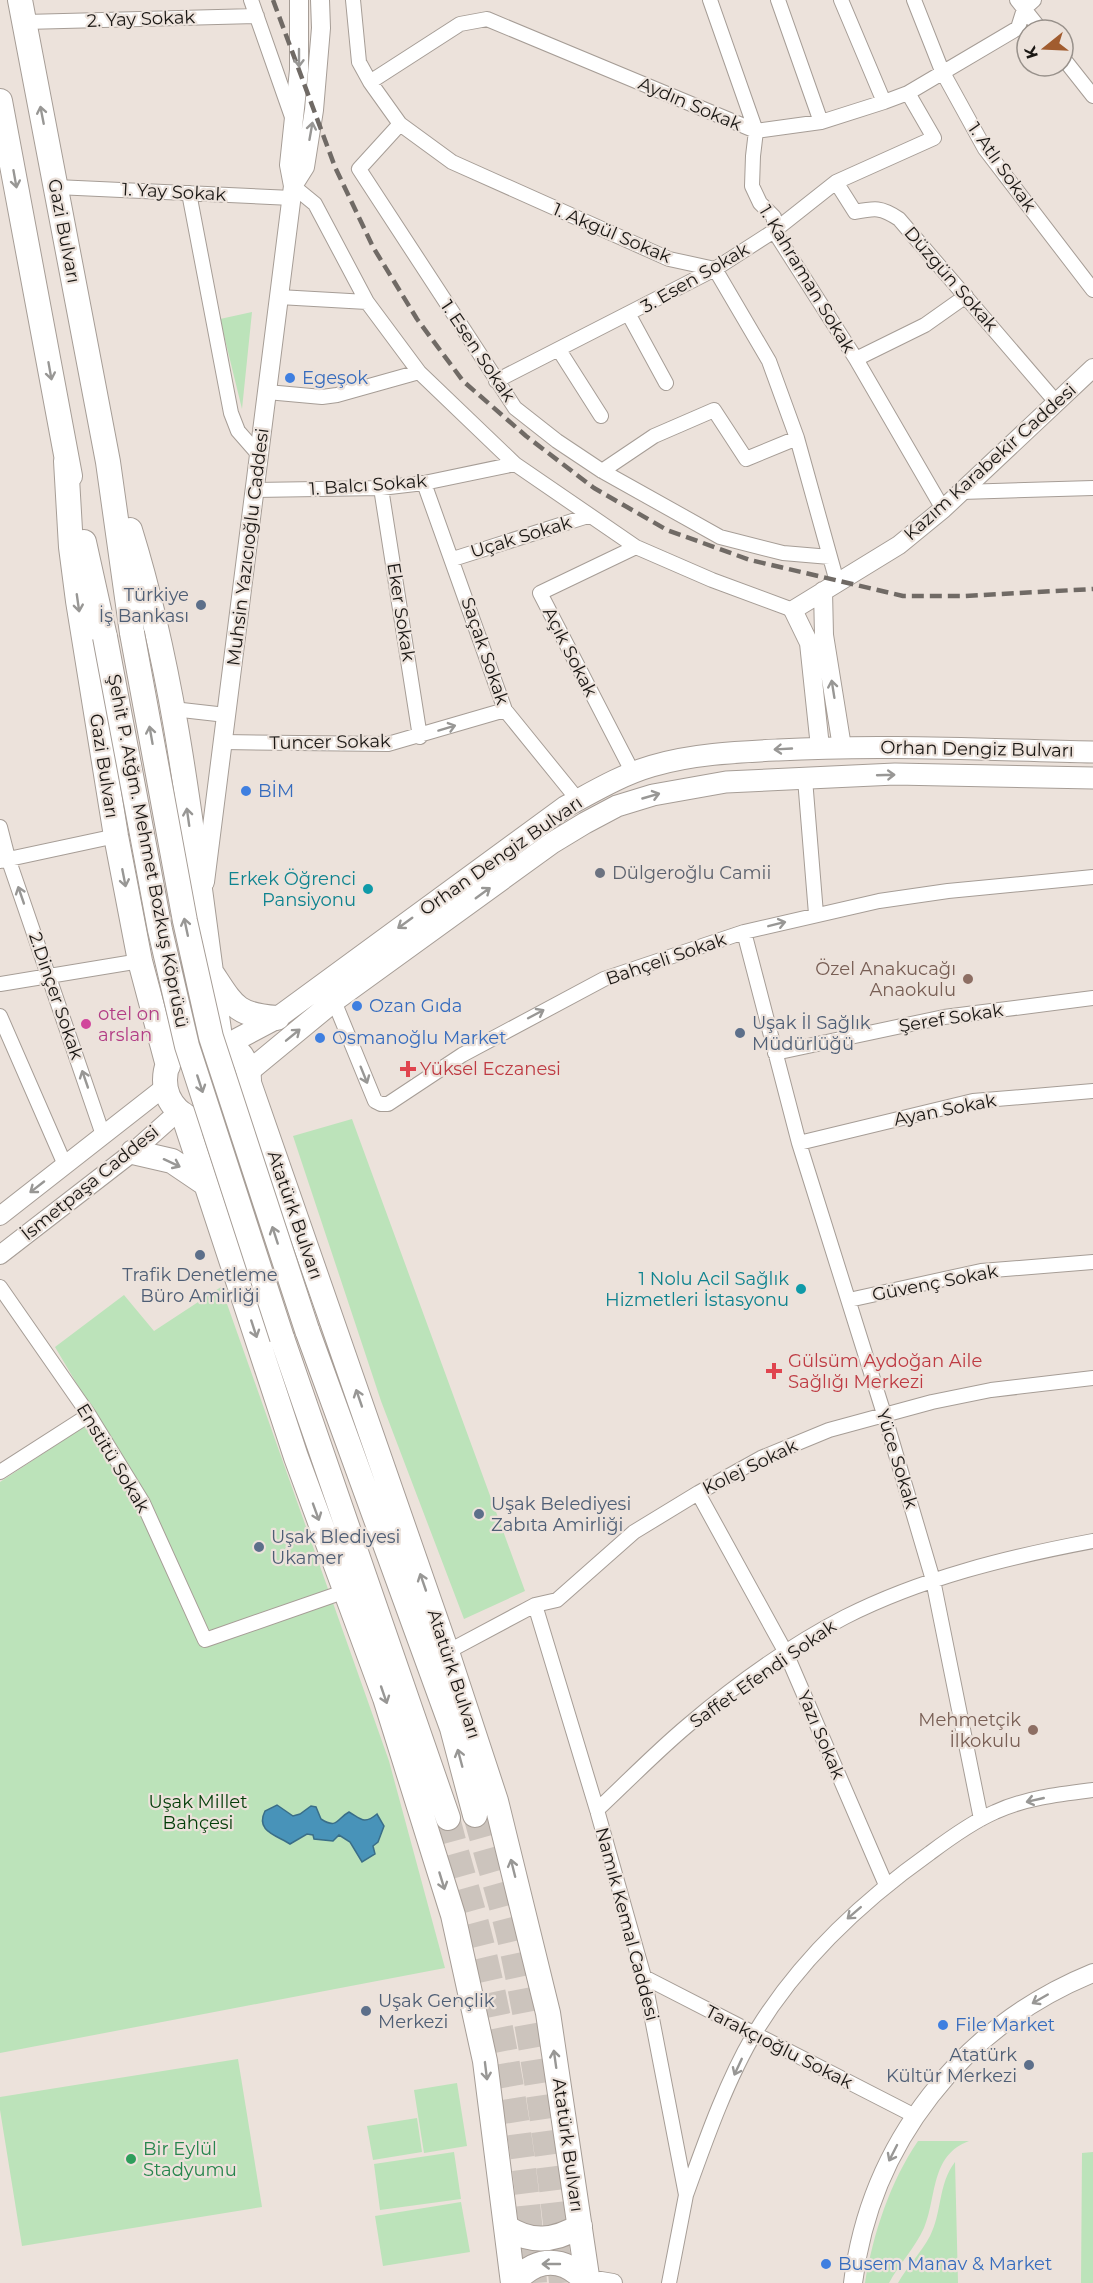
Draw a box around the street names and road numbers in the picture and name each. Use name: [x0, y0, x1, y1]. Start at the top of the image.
street label: 2. Yay Sokak: [87, 6, 196, 32]
street label: Aydın Sokak: [635, 72, 745, 136]
street label: 1. Atlı Sokak: [963, 118, 1041, 216]
street label: Gazi Bulvarı: [43, 177, 85, 285]
street label: 1. Yay Sokak: [121, 178, 227, 206]
street label: 1. Akgül Sokak: [549, 198, 675, 268]
street label: 1. Kahraman Sokak: [754, 201, 860, 357]
street label: Düzgün Sokak: [900, 222, 1003, 336]
street label: 3. Esen Sokak: [637, 238, 753, 318]
street label: 1. Esen Sokak: [436, 296, 520, 406]
street label: Kazım Karabekir Caddesi: [899, 379, 1081, 545]
street label: Muhsin Yazıcıoğlu Caddesi: [223, 427, 273, 667]
street label: 1. Balcı Sokak: [308, 470, 428, 500]
street label: Uçak Sokak: [468, 511, 575, 563]
street label: Eker Sokak: [382, 561, 420, 663]
street label: Saçak Sokak: [456, 594, 514, 708]
street label: Açık Sokak: [538, 604, 602, 701]
street label: Şehit P. Atğm. Mehmet Bozkuş Köprüsü: [103, 672, 193, 1030]
street label: Gazi Bulvarı: [85, 712, 123, 820]
street label: Tuncer Sokak: [269, 730, 391, 754]
street label: Orhan Dengiz Bulvarı: [880, 736, 1074, 762]
street label: Orhan Dengiz Bulvarı: [416, 792, 586, 920]
street label: Bahçeli Sokak: [603, 928, 729, 990]
street label: 2.Dinçer Sokak: [24, 929, 88, 1063]
street label: Şeref Sokak: [897, 999, 1005, 1037]
street label: Ayan Sokak: [892, 1089, 998, 1131]
street label: İsmetpaşa Caddesi: [17, 1121, 163, 1245]
street label: Atatürk Bulvarı: [263, 1148, 327, 1282]
street label: Güvenç Sokak: [870, 1260, 1000, 1306]
street label: Enstitü Sokak: [72, 1399, 154, 1517]
street label: Yüce Sokak: [871, 1407, 923, 1512]
street label: Kolej Sokak: [699, 1434, 801, 1500]
street label: Atatürk Bulvarı: [423, 1606, 485, 1742]
street label: Saffet Efendi Sokak: [686, 1615, 841, 1733]
street label: Yazı Sokak: [793, 1687, 850, 1783]
street label: Namık Kemal Caddesi: [591, 1825, 663, 2023]
street label: Tarakçıoğlu Sokak: [702, 2000, 857, 2094]
street label: Atatürk Bulvarı: [548, 2077, 588, 2213]

